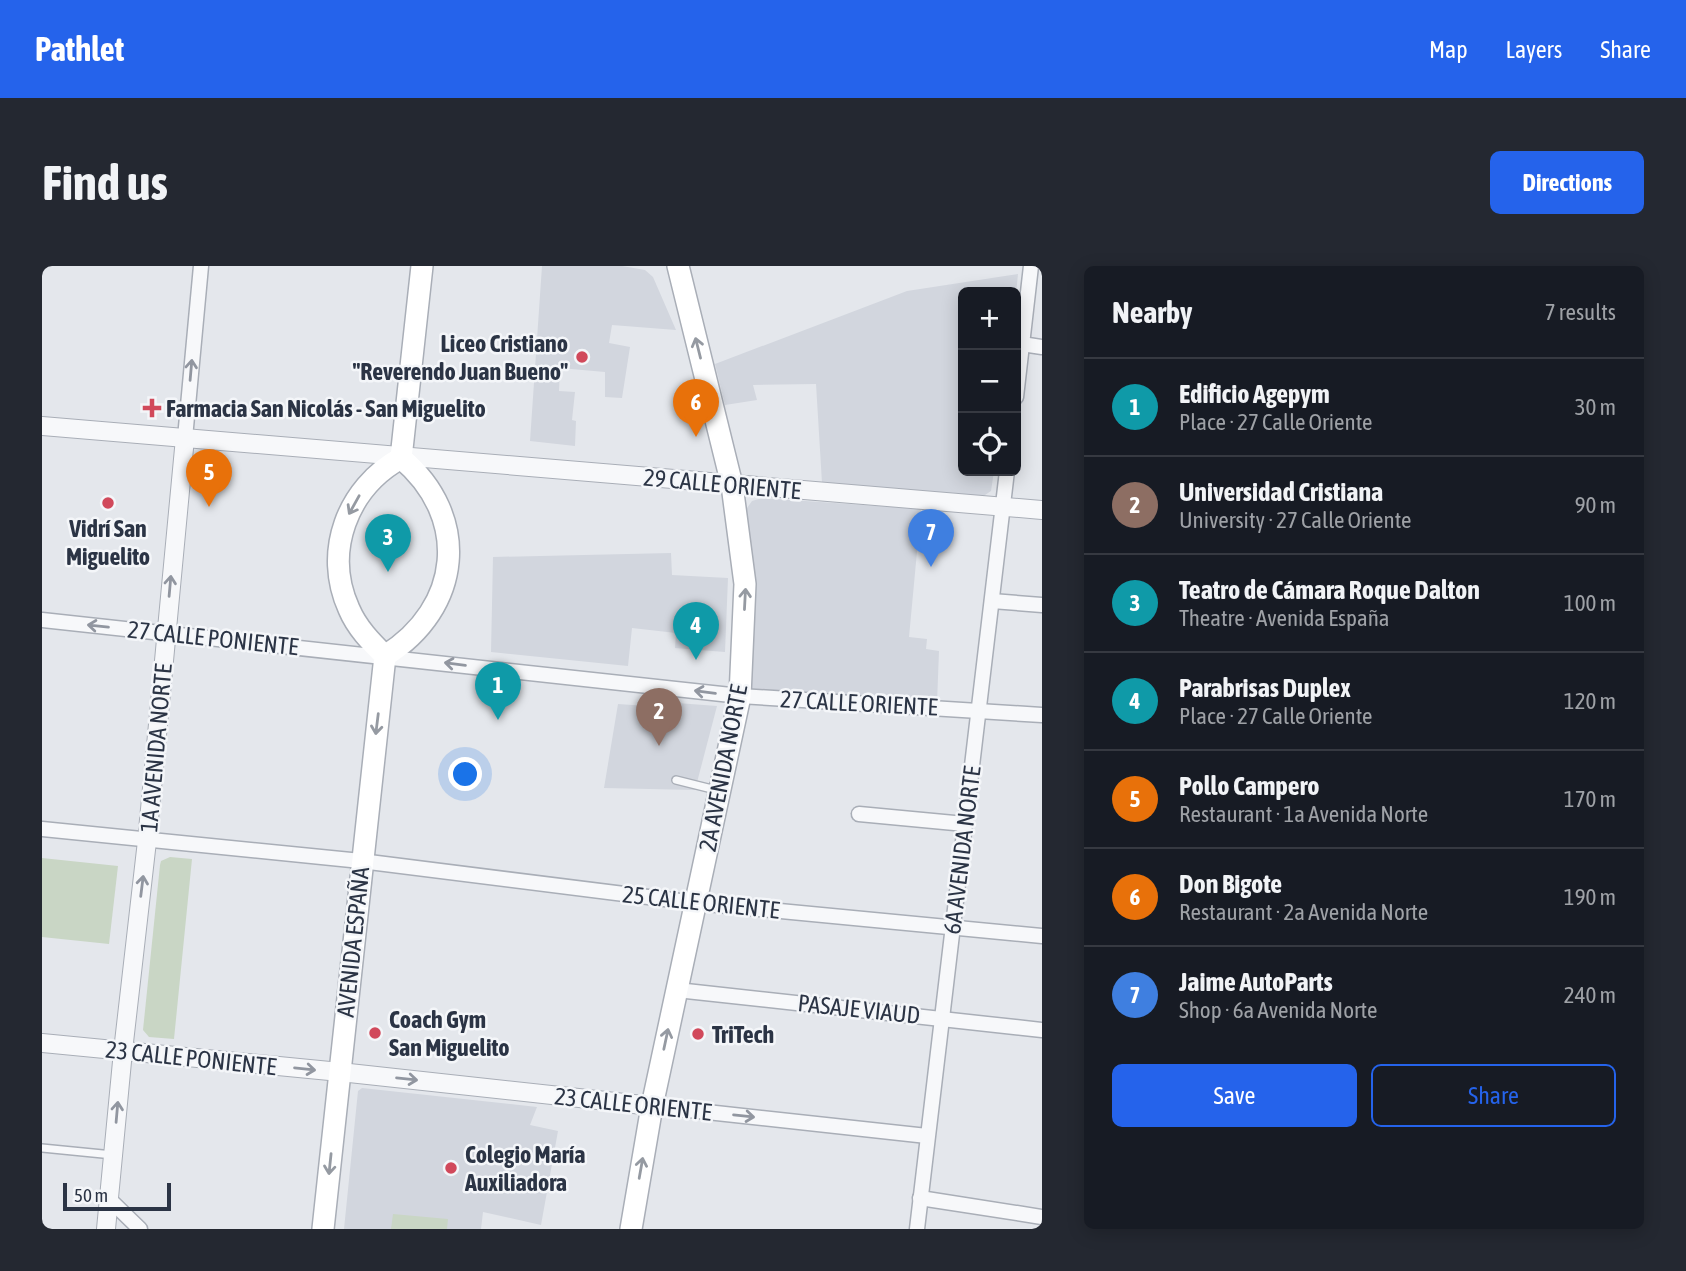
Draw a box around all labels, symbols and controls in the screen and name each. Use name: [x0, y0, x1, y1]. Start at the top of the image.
text: Pathlet: [35, 30, 124, 68]
text: Map: [1429, 36, 1468, 63]
text: Layers: [1506, 36, 1562, 63]
text: Share: [1600, 36, 1651, 63]
button: Directions: [1490, 151, 1644, 214]
text: Find us: [42, 154, 168, 210]
map controls: [958, 287, 1021, 476]
button: +: [958, 287, 1021, 350]
text: Nearby: [1112, 295, 1192, 329]
text: 7 results: [1545, 299, 1616, 325]
place label: Liceo Cristiano "Reverendo Juan Bueno": [352, 330, 568, 385]
one-way arrow: [691, 337, 704, 360]
marker: Liceo Cristiano "Reverendo Juan Bueno": [574, 349, 590, 365]
button: −: [958, 350, 1021, 413]
one-way arrow: [185, 359, 198, 382]
pin: 6: [673, 379, 719, 437]
text: Edificio Agepym: [1179, 379, 1330, 409]
text: 1: [1130, 394, 1140, 420]
text: 30 m: [1575, 394, 1616, 420]
place label: Farmacia San Nicolás - San Miguelito: [166, 395, 486, 422]
marker: Farmacia San Nicolás - San Miguelito: [144, 400, 160, 416]
text: Place · 27 Calle Oriente: [1179, 409, 1373, 435]
button: locate: [958, 413, 1021, 476]
pin: 5: [186, 449, 232, 507]
street label: 29 CALLE ORIENTE: [642, 464, 802, 504]
text: Universidad Cristiana: [1179, 477, 1383, 507]
text: 2: [1130, 492, 1140, 518]
text: 90 m: [1575, 492, 1616, 518]
one-way arrow: [346, 494, 360, 514]
marker: Vidrí San Miguelito: [100, 495, 116, 511]
text: University · 27 Calle Oriente: [1179, 507, 1412, 533]
pin: 7: [908, 509, 954, 567]
pin: 3: [365, 514, 411, 572]
place label: Vidrí San Miguelito: [66, 515, 150, 570]
text: Teatro de Cámara Roque Dalton: [1179, 575, 1480, 605]
one-way arrow: [164, 576, 177, 598]
one-way arrow: [738, 588, 751, 611]
text: 3: [1130, 590, 1140, 616]
text: 100 m: [1564, 590, 1616, 616]
pin: 4: [673, 602, 719, 660]
text: Theatre · Avenida España: [1179, 605, 1390, 631]
street label: 27 CALLE PONIENTE: [126, 616, 300, 660]
one-way arrow: [87, 619, 109, 632]
one-way arrow: [444, 657, 467, 670]
street label: 1A AVENIDA NORTE: [135, 662, 177, 834]
pin: 1: [475, 662, 521, 720]
text: Parabrisas Duplex: [1179, 673, 1351, 703]
street label: 2A AVENIDA NORTE: [694, 682, 752, 854]
street label: 27 CALLE ORIENTE: [780, 685, 938, 721]
one-way arrow: [694, 686, 717, 699]
pin: 2: [636, 688, 682, 746]
text: 4: [1130, 688, 1140, 714]
text: 120 m: [1564, 688, 1616, 714]
text: Place · 27 Calle Oriente: [1179, 703, 1373, 729]
one-way arrow: [370, 712, 383, 734]
your location: [448, 757, 482, 791]
street label: 6A AVENIDA NORTE: [938, 764, 986, 936]
text: Pollo Campero: [1179, 771, 1320, 801]
text: 5: [1130, 786, 1140, 812]
text: 170 m: [1564, 786, 1616, 812]
text: Restaurant · 1a Avenida Norte: [1179, 801, 1428, 827]
street label: AVENIDA ESPAÑA: [332, 865, 374, 1018]
text: Don Bigote: [1179, 869, 1282, 899]
one-way arrow: [136, 875, 149, 898]
street label: 25 CALLE ORIENTE: [621, 880, 781, 924]
text: 6: [1130, 884, 1140, 910]
text: 190 m: [1564, 884, 1616, 910]
text: Restaurant · 2a Avenida Norte: [1179, 899, 1428, 925]
text: Jaime AutoParts: [1179, 967, 1333, 997]
text: 7: [1130, 982, 1140, 1008]
text: 240 m: [1564, 982, 1616, 1008]
street label: PASAJE VIAUD: [797, 989, 921, 1029]
text: Shop · 6a Avenida Norte: [1179, 997, 1377, 1023]
place label: Coach Gym San Miguelito: [389, 1006, 509, 1061]
place label: TriTech: [712, 1021, 774, 1048]
marker: Coach Gym San Miguelito: [367, 1025, 383, 1041]
marker: TriTech: [690, 1026, 706, 1042]
one-way arrow: [660, 1028, 673, 1051]
street label: 23 CALLE PONIENTE: [104, 1036, 278, 1080]
one-way arrow: [293, 1063, 316, 1076]
button: Save: [1112, 1064, 1357, 1127]
button: Share: [1371, 1064, 1616, 1127]
one-way arrow: [396, 1073, 418, 1086]
street label: 23 CALLE ORIENTE: [553, 1082, 713, 1126]
one-way arrow: [111, 1101, 124, 1124]
one-way arrow: [732, 1110, 755, 1123]
place label: Colegio María Auxiliadora: [464, 1141, 586, 1196]
one-way arrow: [323, 1152, 336, 1175]
one-way arrow: [635, 1157, 648, 1179]
marker: Colegio María Auxiliadora: [443, 1160, 459, 1176]
scale bar: [63, 1180, 172, 1212]
text: 50 m: [74, 1184, 108, 1206]

